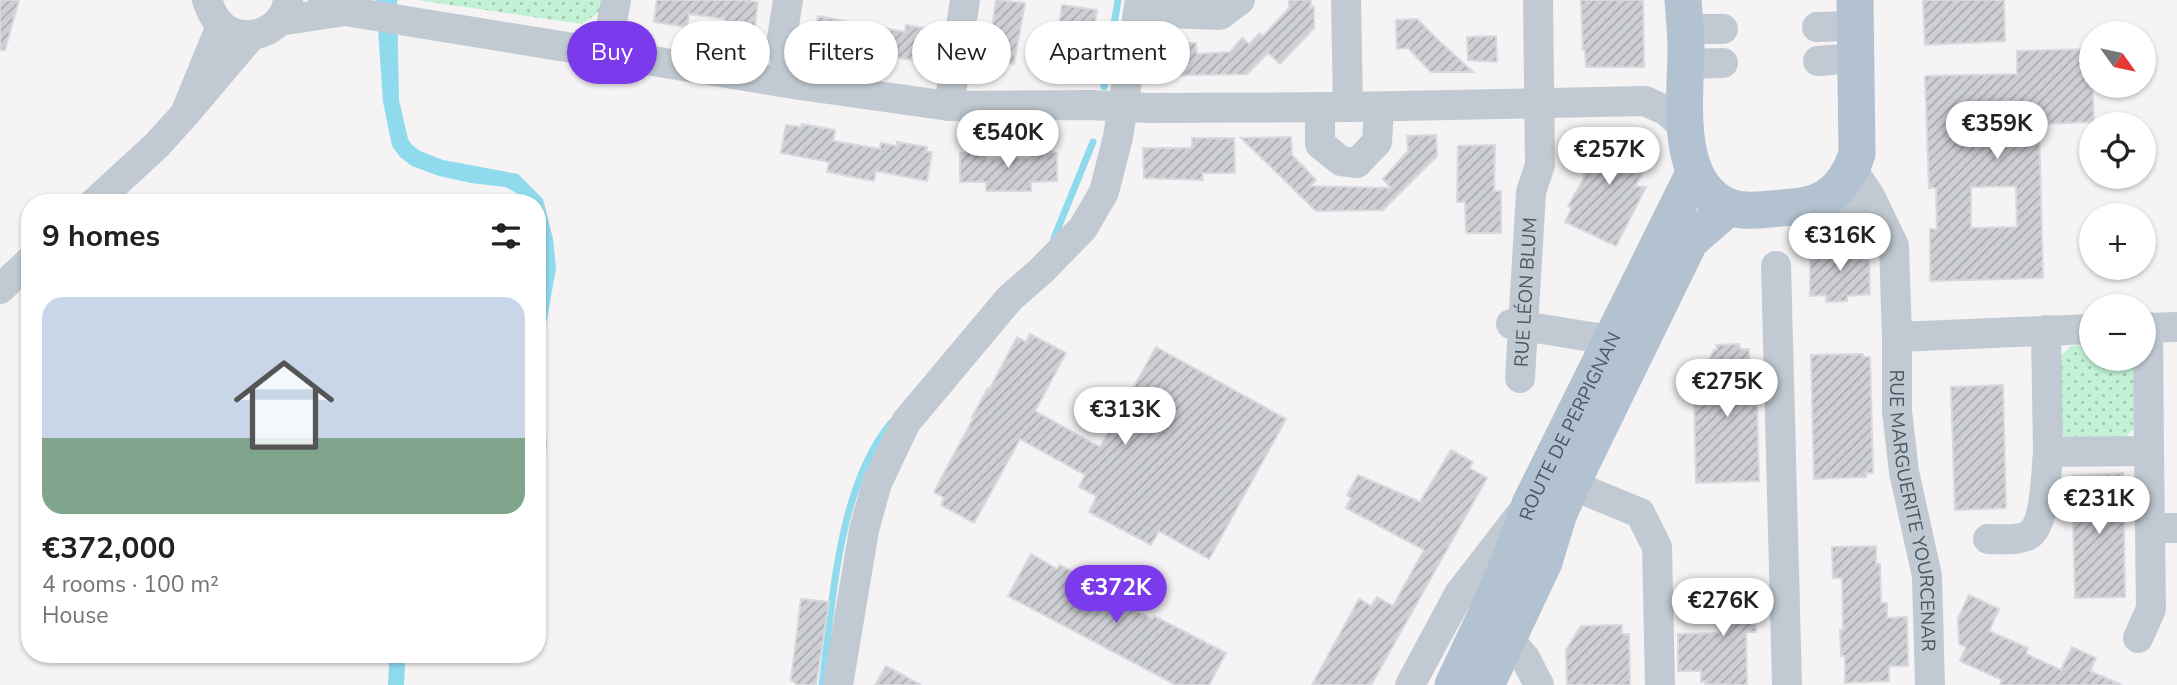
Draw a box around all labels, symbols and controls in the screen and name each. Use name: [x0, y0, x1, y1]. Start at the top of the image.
chip: Buy: [567, 21, 657, 84]
chip: Rent: [671, 21, 770, 84]
chip: Filters: [784, 21, 898, 84]
chip: New: [912, 21, 1011, 84]
chip: Apartment: [1025, 21, 1190, 84]
north arrow: [2079, 21, 2156, 98]
map controls: [2079, 21, 2156, 371]
pin: €359K: [1948, 102, 2046, 161]
text: €359K: [1962, 108, 2032, 139]
pin: €540K: [959, 110, 1057, 170]
button: locate: [2079, 112, 2156, 189]
text: €540K: [973, 117, 1043, 148]
pin: €257K: [1560, 128, 1658, 187]
text: €257K: [1574, 134, 1644, 165]
button: +: [2079, 203, 2156, 280]
pin: €316K: [1791, 214, 1889, 273]
text: 9 homes: [42, 216, 160, 257]
street label: RUE LÉON BLUM: [1509, 216, 1543, 368]
icon: filters: [487, 217, 525, 255]
text: €316K: [1805, 220, 1875, 251]
button: −: [2079, 294, 2156, 371]
street label: ROUTE DE PERPIGNAN: [1513, 328, 1627, 524]
icon: home: [221, 342, 347, 468]
pin: €275K: [1678, 360, 1776, 419]
text: €275K: [1692, 366, 1762, 397]
street label: RUE MARGUERITE YOURCENAR: [1883, 369, 1941, 652]
pin: €313K: [1076, 388, 1174, 447]
text: €313K: [1090, 394, 1160, 425]
pin: €231K: [2050, 476, 2148, 536]
text: €231K: [2064, 483, 2134, 514]
text: €372,000: [42, 528, 175, 569]
pin: €372K: [1067, 566, 1165, 625]
text: 4 rooms · 100 m²: [42, 569, 219, 600]
text: €372K: [1081, 572, 1151, 603]
pin: €276K: [1674, 578, 1772, 638]
text: €276K: [1688, 585, 1758, 616]
text: House: [42, 600, 109, 631]

